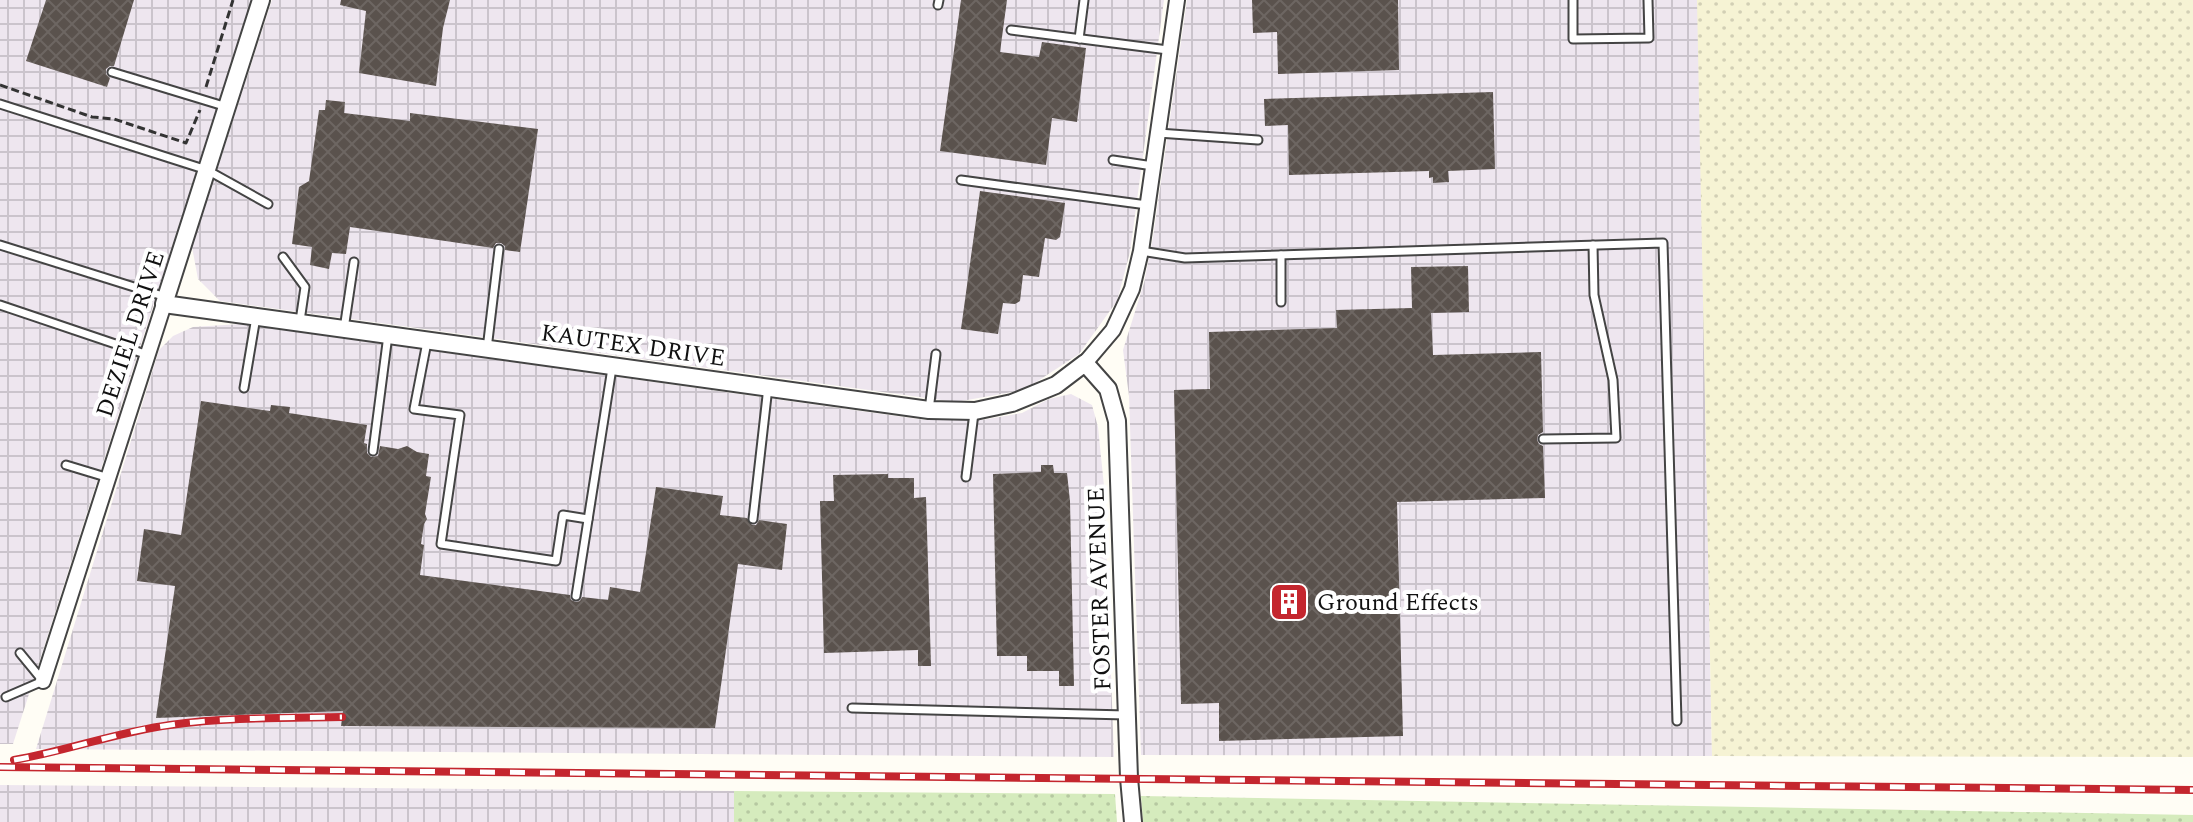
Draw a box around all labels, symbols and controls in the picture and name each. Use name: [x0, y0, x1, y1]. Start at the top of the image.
street label: DEZIEL DRIVE: [87, 246, 175, 422]
street label: KAUTEX DRIVE: [538, 315, 727, 377]
street label: FOSTER AVENUE: [1078, 487, 1122, 691]
building icon: Ground Effects: [1268, 581, 1310, 623]
place label: Ground Effects: [1317, 585, 1479, 621]

